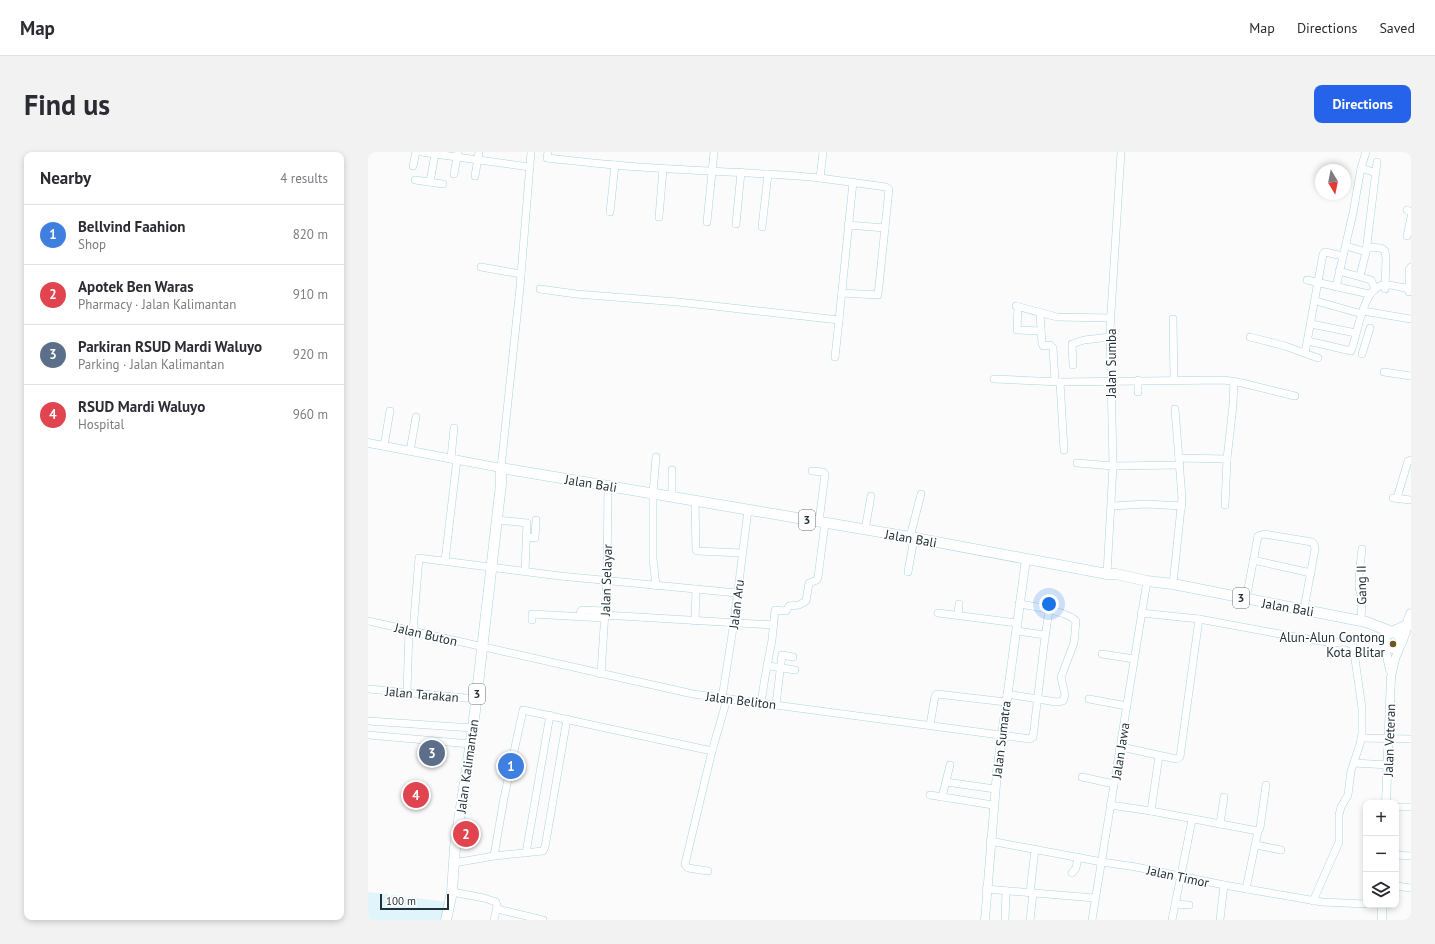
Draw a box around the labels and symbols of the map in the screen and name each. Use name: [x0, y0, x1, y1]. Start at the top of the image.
north arrow: [1315, 164, 1351, 200]
street label: Jalan Sumba: [1103, 329, 1120, 399]
street label: Jalan Bali: [563, 471, 618, 496]
road number: 3: [799, 510, 815, 530]
street label: Jalan Bali: [883, 525, 938, 551]
street label: Jalan Selayar: [597, 543, 616, 617]
street label: Gang II: [1353, 565, 1370, 605]
street label: Jalan Aru: [725, 578, 748, 631]
road number: 3: [1233, 588, 1249, 608]
your location: [1039, 594, 1059, 614]
street label: Jalan Bali: [1260, 594, 1315, 620]
street label: Jalan Buton: [392, 619, 459, 650]
place label: Alun-Alun Contong Kota Blitar: [1279, 629, 1386, 661]
marker: Alun-Alun Contong Kota Blitar: [1388, 639, 1398, 649]
street label: Jalan Tarakan: [384, 683, 459, 706]
road number: 3: [469, 684, 485, 704]
street label: Jalan Beliton: [704, 688, 777, 713]
street label: Jalan Sumatra: [988, 700, 1015, 779]
street label: Jalan Veteran: [1380, 703, 1399, 778]
street label: Jalan Kalimantan: [452, 718, 482, 815]
street label: Jalan Jawa: [1107, 721, 1133, 782]
pin: 3: [419, 738, 445, 768]
pin: 1: [498, 751, 524, 781]
pin: 4: [403, 780, 429, 810]
pin: 2: [453, 819, 479, 849]
street label: Jalan Timor: [1144, 861, 1211, 892]
scale bar: [380, 892, 449, 911]

